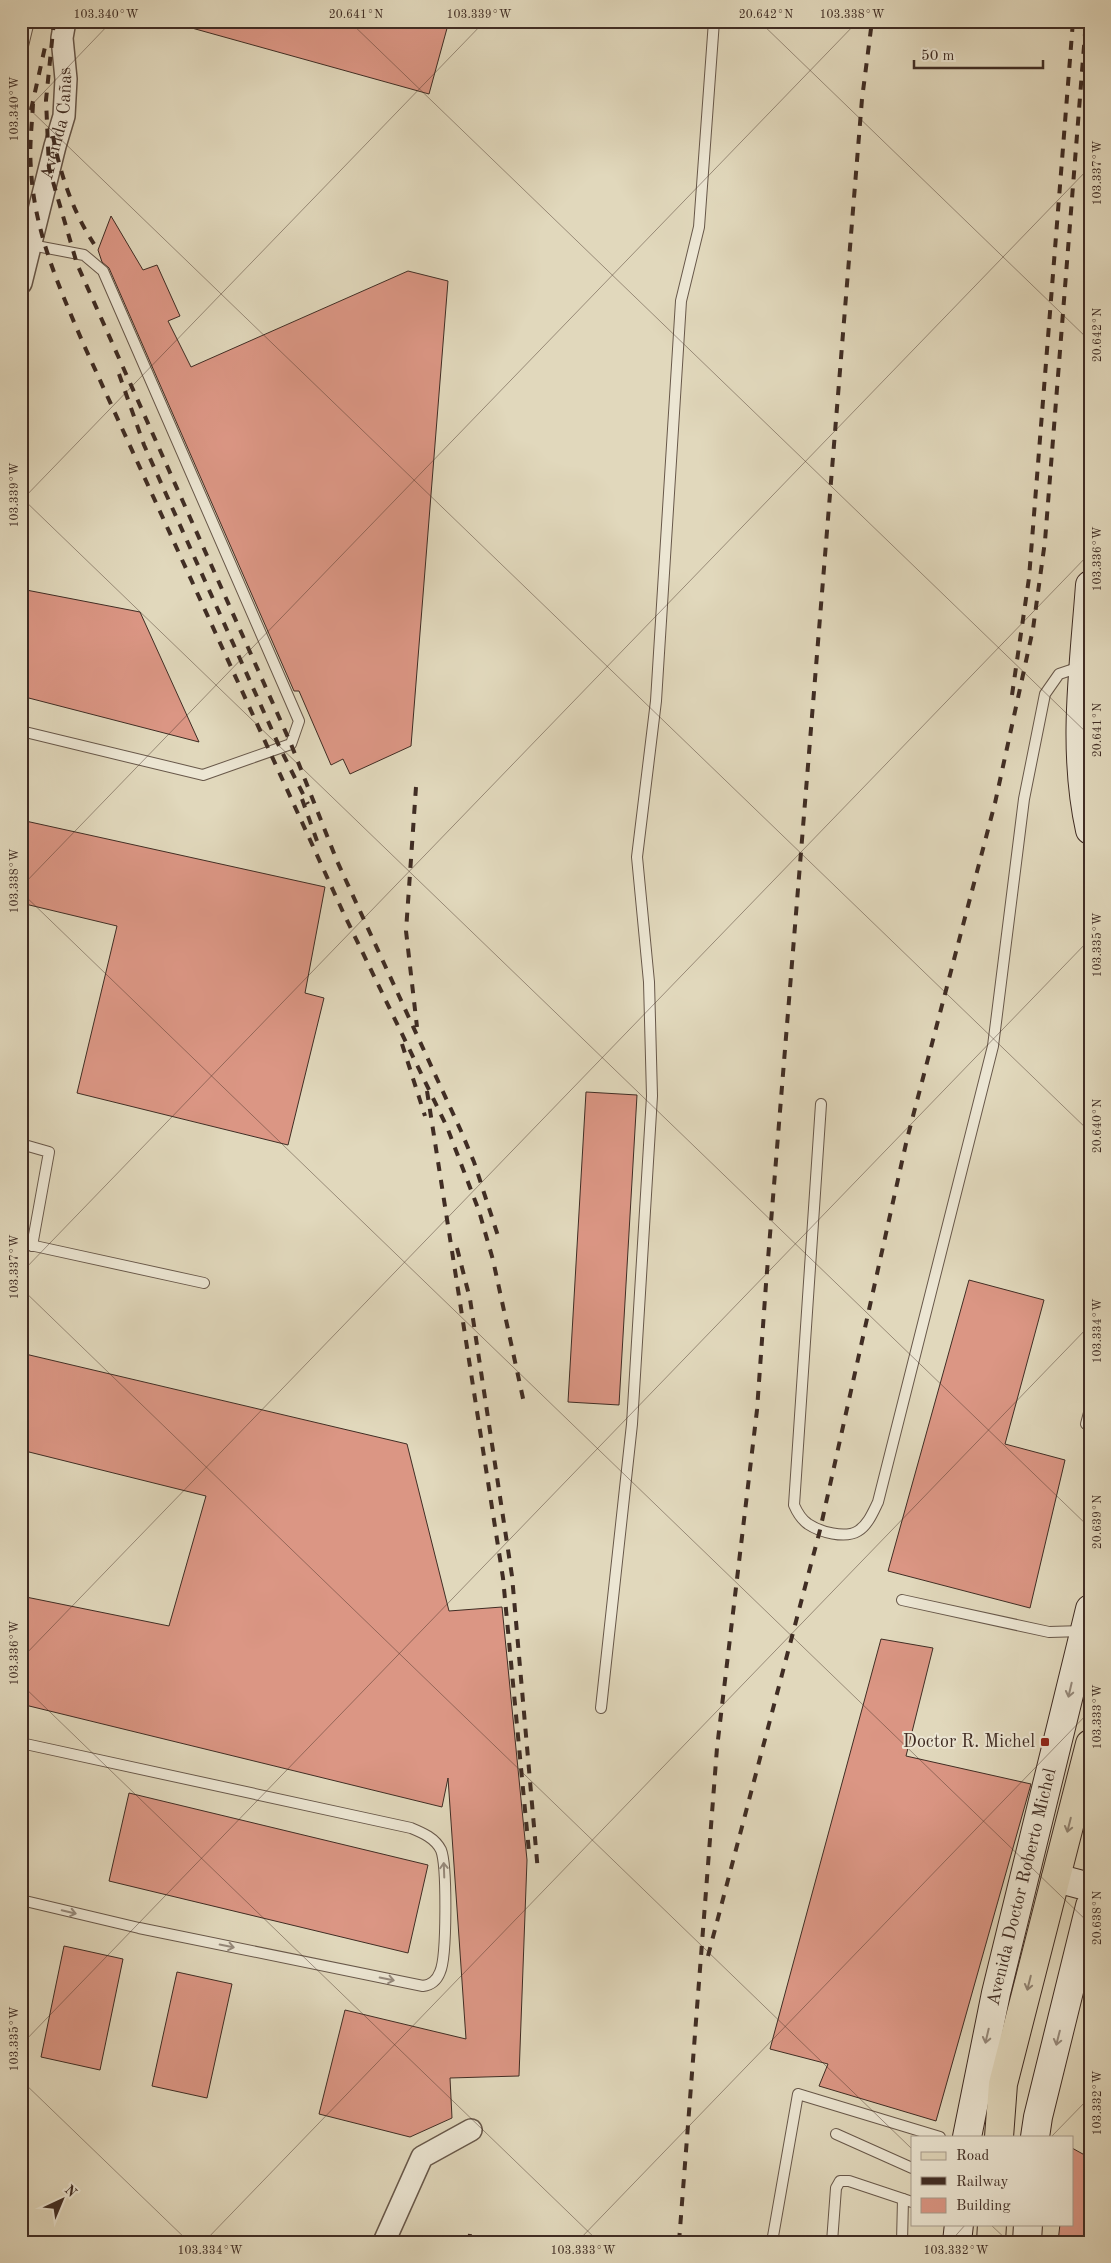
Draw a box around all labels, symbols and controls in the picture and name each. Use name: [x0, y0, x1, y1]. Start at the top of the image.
text: 103.340°W: [74, 9, 139, 21]
text: 20.641°N: [329, 9, 383, 21]
text: 103.339°W: [447, 9, 512, 21]
text: 20.642°N: [739, 9, 793, 21]
text: 103.338°W: [820, 9, 885, 21]
scale bar: [914, 38, 1042, 70]
text: 50 m: [921, 49, 955, 64]
street label: Avenida Cañas: [38, 66, 75, 182]
text: 103.340°W: [9, 76, 21, 141]
text: 103.337°W: [1092, 140, 1104, 205]
text: 20.642°N: [1092, 308, 1104, 362]
text: 103.339°W: [9, 462, 21, 527]
text: 103.336°W: [1092, 526, 1104, 591]
text: 20.641°N: [1092, 703, 1104, 757]
text: 103.338°W: [9, 848, 21, 913]
text: 103.335°W: [1091, 912, 1104, 977]
text: 20.640°N: [1092, 1099, 1104, 1153]
text: 103.337°W: [9, 1234, 21, 1299]
text: 103.334°W: [1092, 1298, 1104, 1363]
text: 20.639°N: [1092, 1495, 1104, 1549]
text: 103.336°W: [9, 1620, 21, 1685]
one-way arrow: [1065, 1682, 1074, 1698]
text: 103.333°W: [1092, 1684, 1104, 1749]
place label: Doctor R. Michel: [903, 1733, 1035, 1751]
marker: Doctor R. Michel: [1039, 1736, 1051, 1748]
street label: Avenida Doctor Roberto Michel: [985, 1766, 1060, 2007]
one-way arrow: [1064, 1817, 1073, 1833]
one-way arrow: [439, 1863, 448, 1879]
text: 20.638°N: [1092, 1891, 1104, 1945]
one-way arrow: [60, 1908, 76, 1917]
one-way arrow: [219, 1942, 235, 1952]
one-way arrow: [378, 1974, 394, 1984]
one-way arrow: [1024, 1974, 1033, 1990]
text: 103.335°W: [8, 2006, 21, 2071]
one-way arrow: [982, 2027, 991, 2043]
one-way arrow: [1052, 2029, 1062, 2045]
text: 103.332°W: [1092, 2070, 1104, 2135]
legend: [911, 2136, 1074, 2226]
text: Road: [956, 2149, 990, 2164]
text: Railway: [956, 2175, 1009, 2190]
north arrow: [38, 2176, 88, 2226]
text: N: [62, 2183, 79, 2200]
text: Building: [956, 2199, 1011, 2214]
text: 103.334°W: [178, 2245, 243, 2257]
text: 103.333°W: [551, 2245, 616, 2257]
text: 103.332°W: [924, 2245, 989, 2257]

